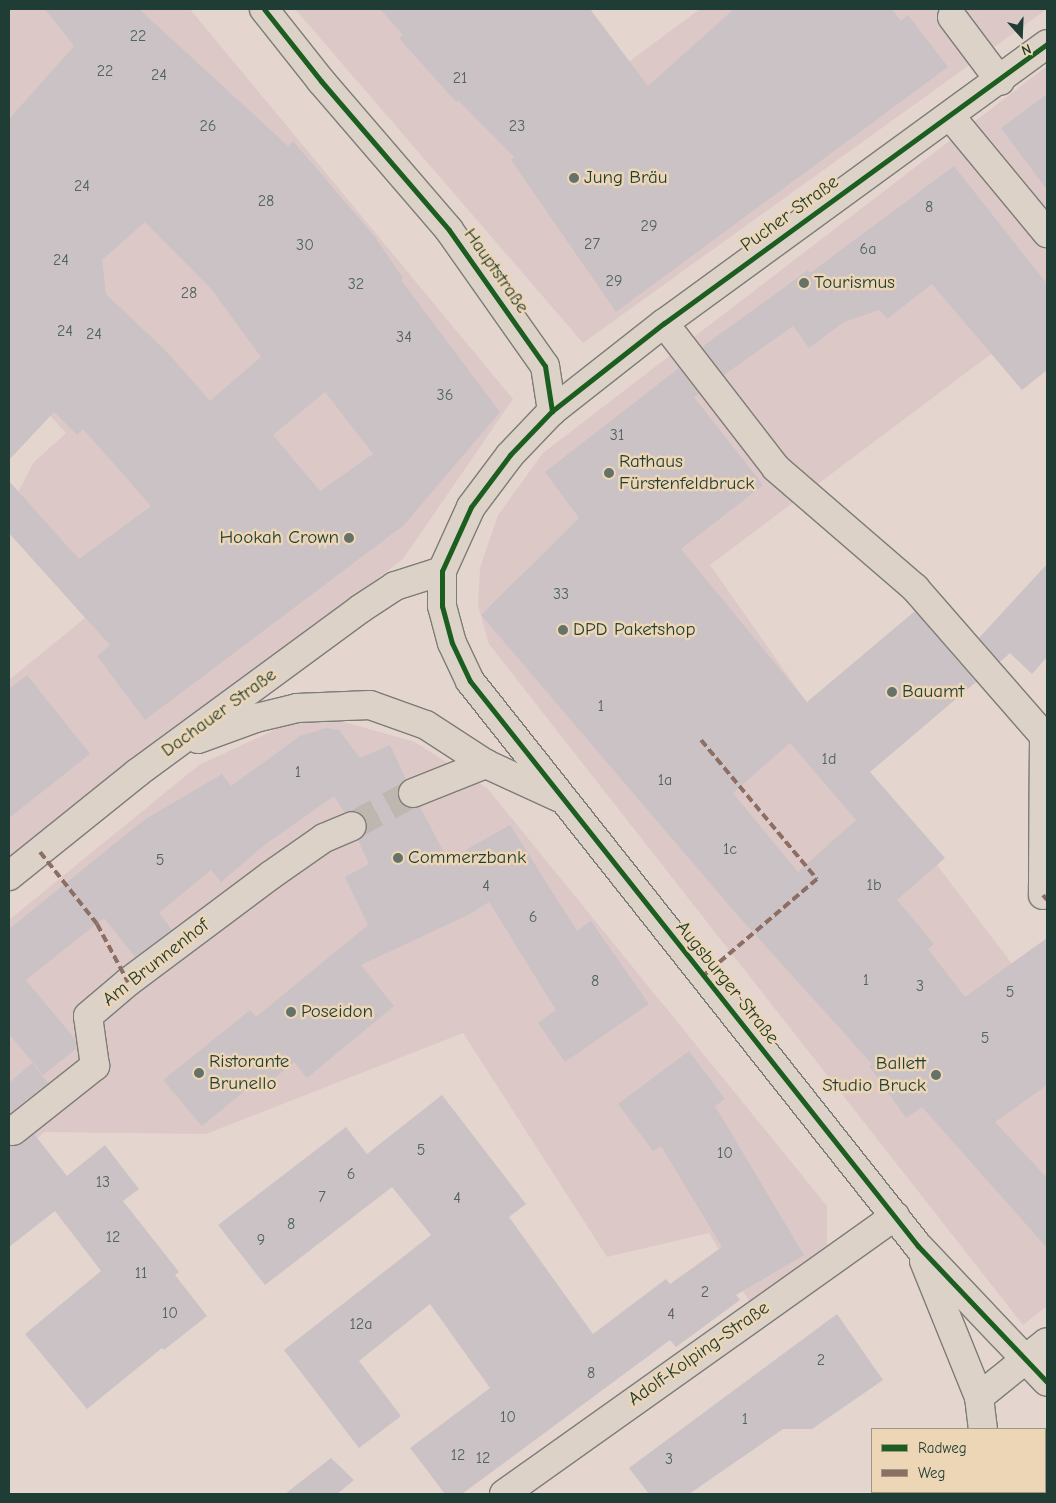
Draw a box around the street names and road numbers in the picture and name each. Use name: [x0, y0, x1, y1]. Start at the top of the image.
street label: Pucher Straße: [737, 171, 843, 257]
street label: Hauptstraße: [458, 224, 534, 318]
street label: Dachauer Straße: [157, 664, 281, 762]
street label: Am Brunnenhof: [98, 914, 214, 1012]
street label: Augsburger Straße: [670, 917, 784, 1049]
street label: Adolf-Kolping-Straße: [624, 1297, 774, 1411]

